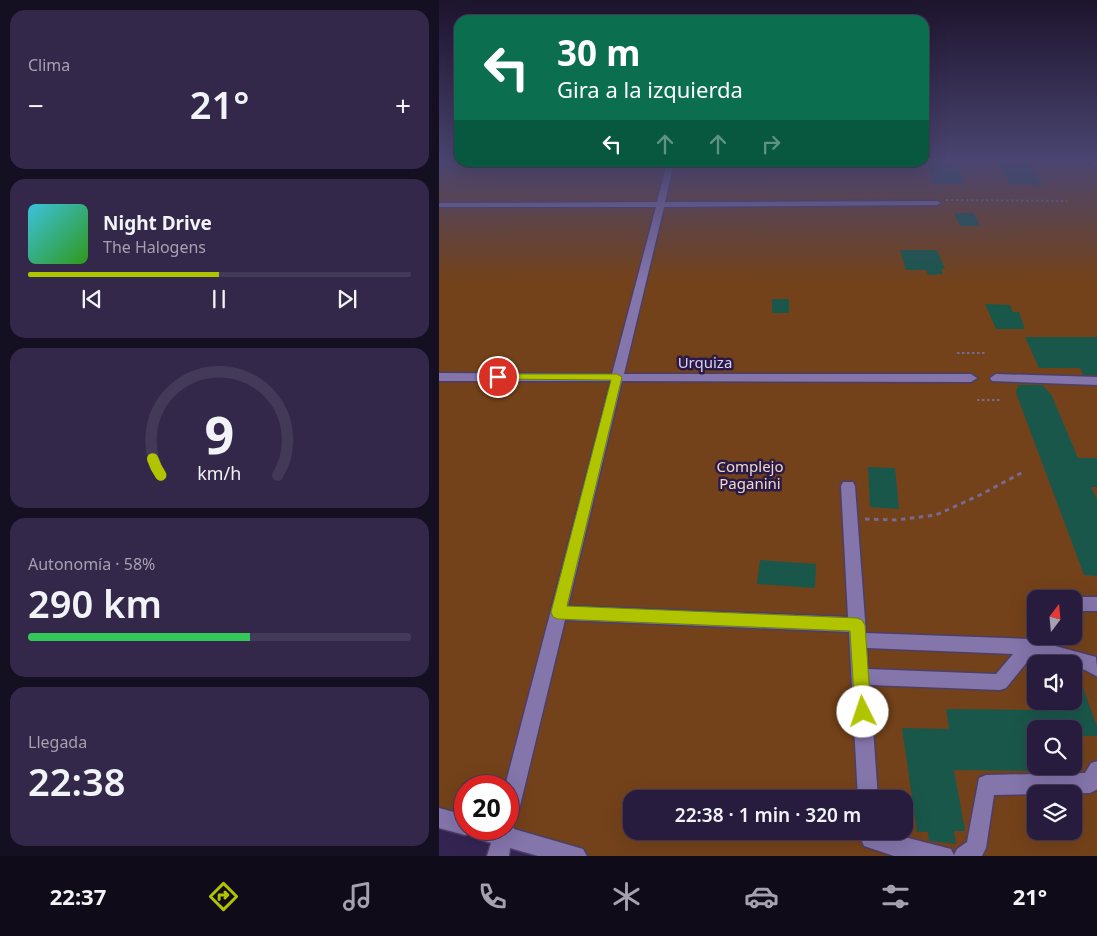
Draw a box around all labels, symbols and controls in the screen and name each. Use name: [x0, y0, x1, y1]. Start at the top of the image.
text: 30 m: [557, 29, 640, 76]
icon: left: [474, 35, 539, 100]
text: Clima: [28, 54, 70, 76]
text: Gira a la izquierda: [557, 74, 743, 104]
text: 21°: [190, 78, 249, 130]
text: −: [28, 86, 44, 124]
text: +: [395, 86, 411, 124]
icon: left: [598, 130, 626, 158]
icon: ahead: [651, 130, 679, 158]
icon: ahead: [704, 130, 732, 158]
icon: right: [757, 130, 785, 158]
text: Night Drive: [103, 210, 212, 236]
text: The Halogens: [103, 236, 206, 258]
icon: previous: [78, 285, 106, 313]
icon: pause: [205, 285, 233, 313]
icon: next: [333, 285, 361, 313]
street label: Urquiza: [678, 352, 732, 372]
pin: [477, 356, 519, 398]
icon: arrive: [484, 363, 512, 391]
text: 9: [205, 398, 234, 469]
park label: Complejo Paganini: [716, 456, 784, 493]
text: km/h: [198, 461, 241, 485]
text: Autonomía · 58%: [28, 553, 155, 575]
text: 290 km: [28, 577, 162, 629]
north arrow: [1027, 590, 1081, 645]
map controls: [1027, 590, 1082, 840]
button: sound: [1027, 655, 1082, 710]
position arrow: [836, 685, 888, 737]
button: search: [1027, 720, 1082, 775]
text: Llegada: [28, 731, 87, 753]
text: 22:38: [28, 755, 125, 807]
speed limit sign: 20: [454, 775, 519, 840]
button: layers: [1027, 785, 1082, 840]
text: 22:38 · 1 min · 320 m: [675, 802, 861, 828]
icon: directions: [206, 879, 241, 914]
icon: music: [340, 879, 375, 914]
icon: phone: [475, 879, 510, 914]
icon: climate: [609, 879, 644, 914]
icon: car: [744, 879, 779, 914]
icon: filters: [878, 879, 913, 914]
text: 22:37: [50, 881, 106, 911]
text: 21°: [1013, 881, 1047, 911]

